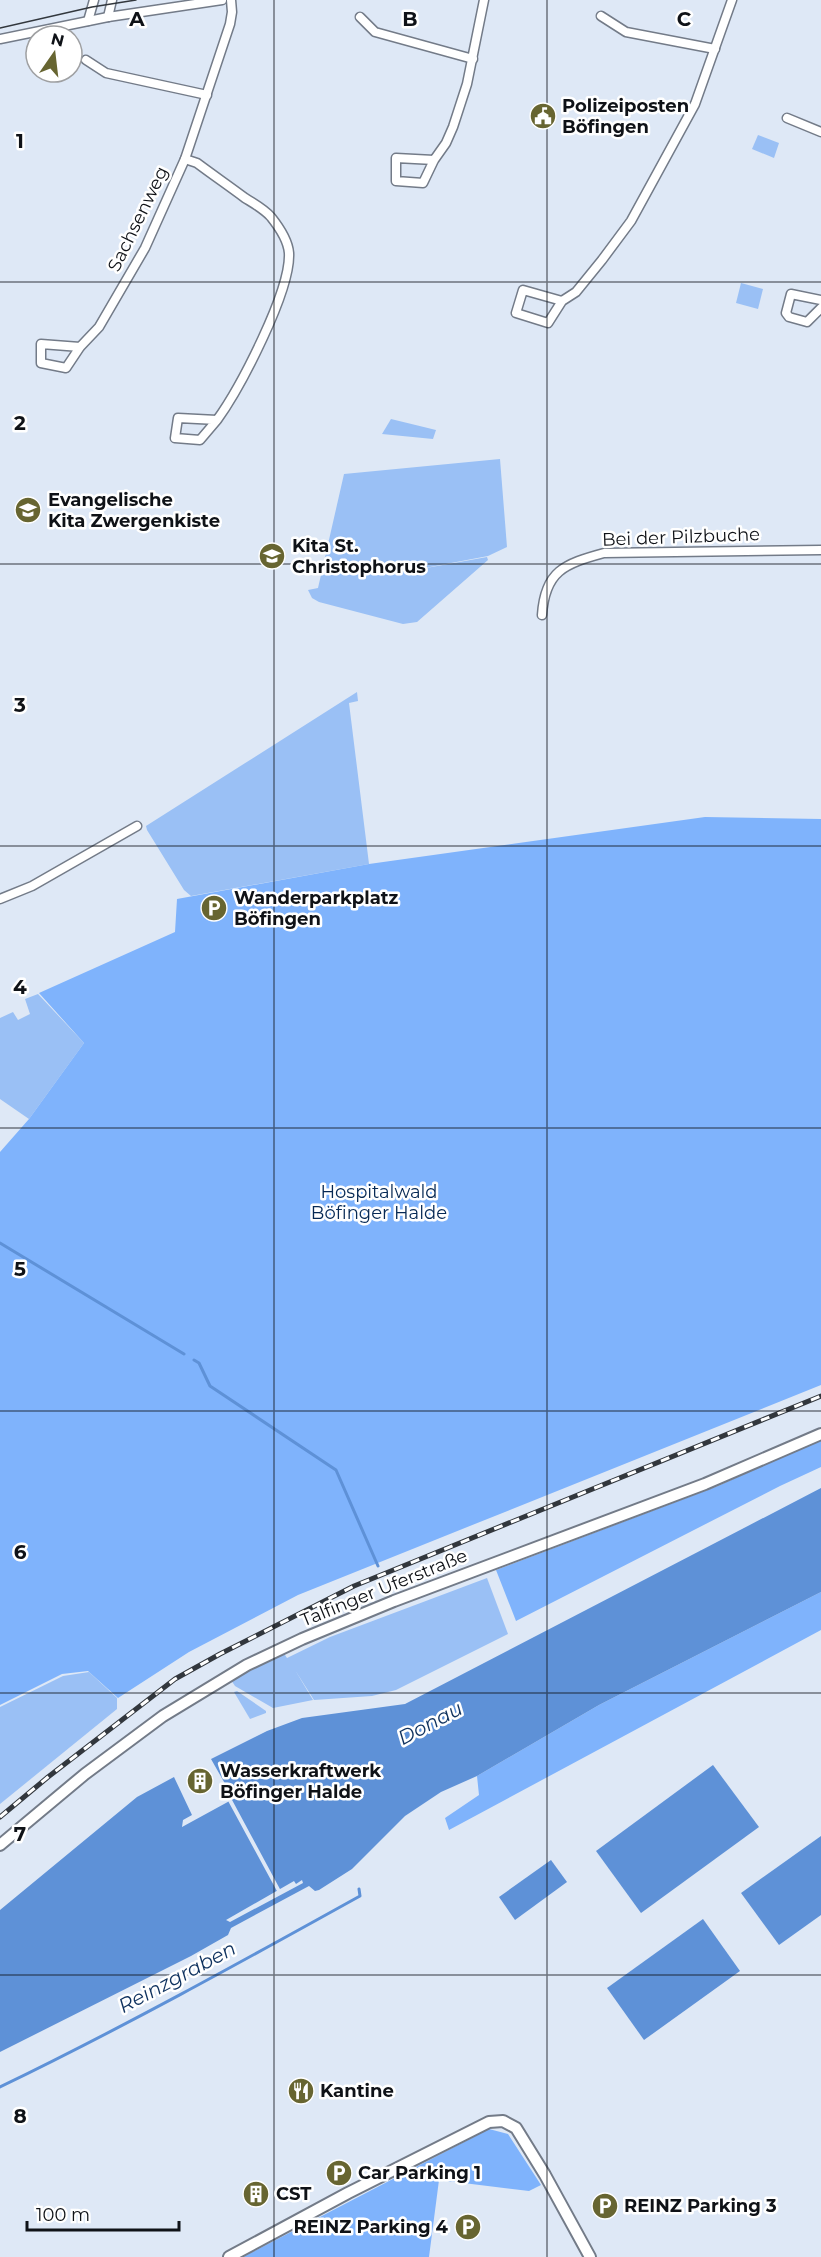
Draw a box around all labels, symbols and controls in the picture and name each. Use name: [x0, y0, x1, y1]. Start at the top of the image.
text: A: [128, 7, 145, 31]
text: B: [402, 7, 418, 31]
text: C: [677, 7, 692, 31]
north arrow: [24, 24, 84, 84]
text: N: [49, 29, 66, 51]
place label: Polizeiposten Böfingen: [562, 95, 689, 138]
public building icon: Polizeiposten Böfingen: [528, 101, 558, 131]
text: 1: [16, 129, 24, 153]
street label: Sachsenweg: [103, 163, 173, 275]
text: 2: [14, 411, 26, 435]
place label: Evangelische Kita Zwergenkiste: [48, 489, 220, 532]
school or university icon: Evangelische Kita Zwergenkiste: [13, 495, 43, 525]
street label: Bei der Pilzbuche: [602, 523, 761, 551]
place label: Kita St. Christophorus: [292, 535, 426, 578]
school or university icon: Kita St. Christophorus: [257, 541, 287, 571]
text: 3: [13, 693, 26, 717]
place label: Wanderparkplatz Böfingen: [234, 887, 399, 930]
parking icon: Wanderparkplatz Böfingen: [199, 893, 229, 923]
text: 4: [13, 975, 27, 999]
park label: Hospitalwald Böfinger Halde: [311, 1181, 447, 1224]
text: 5: [14, 1257, 26, 1281]
text: 6: [14, 1540, 27, 1564]
street label: Talfinger Uferstraße: [297, 1544, 471, 1631]
water label: Donau: [394, 1696, 466, 1750]
place label: Wasserkraftwerk Böfinger Halde: [220, 1760, 381, 1803]
building icon: Wasserkraftwerk Böfinger Halde: [185, 1766, 215, 1796]
text: 7: [14, 1822, 26, 1846]
water label: Reinzgraben: [114, 1936, 240, 2018]
restaurant icon: Kantine: [286, 2076, 316, 2106]
place label: Kantine: [320, 2080, 394, 2102]
text: 8: [13, 2104, 27, 2128]
parking icon: Car Parking 1: [324, 2158, 354, 2188]
place label: Car Parking 1: [358, 2162, 481, 2184]
building icon: CST: [241, 2179, 271, 2209]
place label: CST: [276, 2183, 312, 2205]
parking icon: REINZ Parking 3: [590, 2191, 620, 2221]
scale bar: [27, 2194, 178, 2232]
place label: REINZ Parking 3: [624, 2195, 777, 2217]
text: 100 m: [36, 2204, 90, 2226]
parking icon: REINZ Parking 4: [453, 2212, 483, 2242]
place label: REINZ Parking 4: [294, 2216, 449, 2238]

